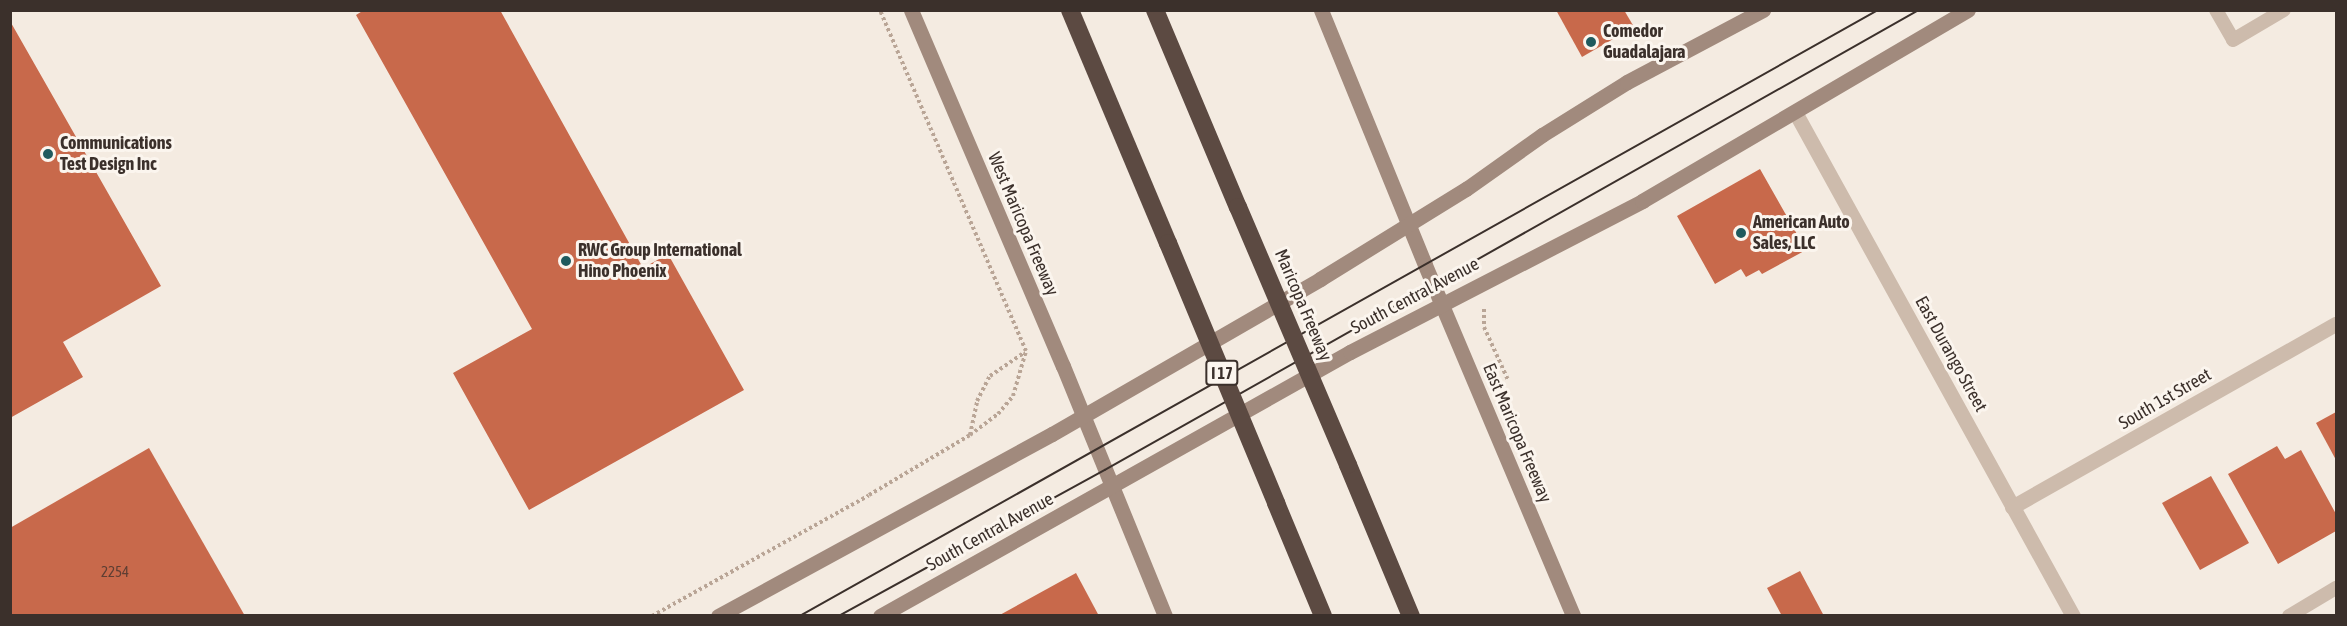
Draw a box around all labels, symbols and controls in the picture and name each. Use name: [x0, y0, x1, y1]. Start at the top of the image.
place label: Comedor Guadalajara: [1603, 21, 1685, 63]
marker: Comedor Guadalajara: [1584, 35, 1598, 49]
place label: Communications Test Design Inc: [60, 133, 172, 176]
marker: Communications Test Design Inc: [41, 147, 55, 161]
street label: West Maricopa Freeway: [983, 149, 1063, 299]
place label: American Auto Sales, LLC: [1753, 212, 1850, 254]
marker: American Auto Sales, LLC: [1734, 226, 1748, 240]
place label: RWC Group International Hino Phoenix: [578, 240, 742, 282]
street label: Maricopa Freeway: [1270, 246, 1336, 364]
street label: South Central Avenue: [1347, 253, 1483, 339]
marker: RWC Group International Hino Phoenix: [559, 254, 573, 268]
street label: East Durango Street: [1910, 292, 1992, 416]
road number: I 17: [1204, 360, 1240, 386]
street label: East Maricopa Freeway: [1478, 360, 1556, 506]
street label: South 1st Street: [2115, 364, 2215, 434]
street label: South Central Avenue: [923, 488, 1057, 576]
house number: 2254: [101, 563, 129, 581]

